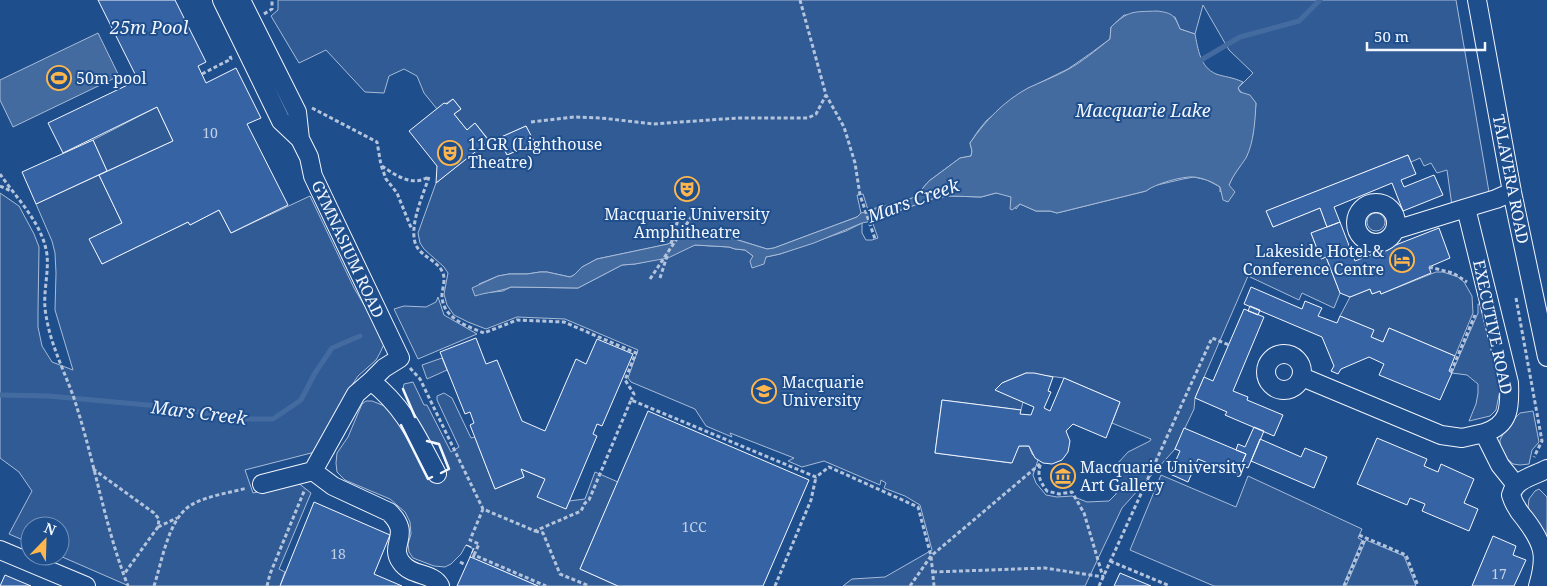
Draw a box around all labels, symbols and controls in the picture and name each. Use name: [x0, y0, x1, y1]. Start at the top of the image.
water label: 25m Pool: [109, 15, 189, 39]
scale bar: [1367, 20, 1484, 52]
text: 50 m: [1374, 26, 1409, 46]
sports icon: 50m pool: [46, 65, 72, 91]
place label: 50m pool: [76, 67, 146, 89]
water label: Macquarie Lake: [1074, 98, 1211, 122]
street label: TALAVERA ROAD: [1488, 112, 1534, 246]
house number: 10: [202, 123, 218, 142]
place label: 11GR (Lighthouse Theatre): [468, 133, 602, 173]
theatre icon: 11GR (Lighthouse Theatre): [437, 140, 463, 166]
water label: Mars Creek: [863, 172, 963, 228]
theatre icon: Macquarie University Amphitheatre: [674, 176, 700, 202]
street label: GYMNASIUM ROAD: [306, 177, 390, 321]
place label: Macquarie University Amphitheatre: [604, 203, 771, 243]
place label: Lakeside Hotel & Conference Centre: [1243, 240, 1384, 280]
hotel icon: Lakeside Hotel & Conference Centre: [1389, 247, 1415, 273]
street label: EXECUTIVE ROAD: [1468, 258, 1518, 396]
place label: Macquarie University: [782, 371, 864, 411]
school or university icon: Macquarie University: [751, 378, 777, 404]
water label: Mars Creek: [149, 394, 249, 430]
place label: Macquarie University Art Gallery: [1080, 456, 1246, 496]
museum icon: Macquarie University Art Gallery: [1050, 463, 1076, 489]
north arrow: [20, 516, 70, 566]
house number: 1CC: [681, 517, 707, 536]
text: N: [41, 518, 59, 539]
house number: 18: [330, 544, 346, 563]
house number: 17: [1491, 564, 1507, 583]

